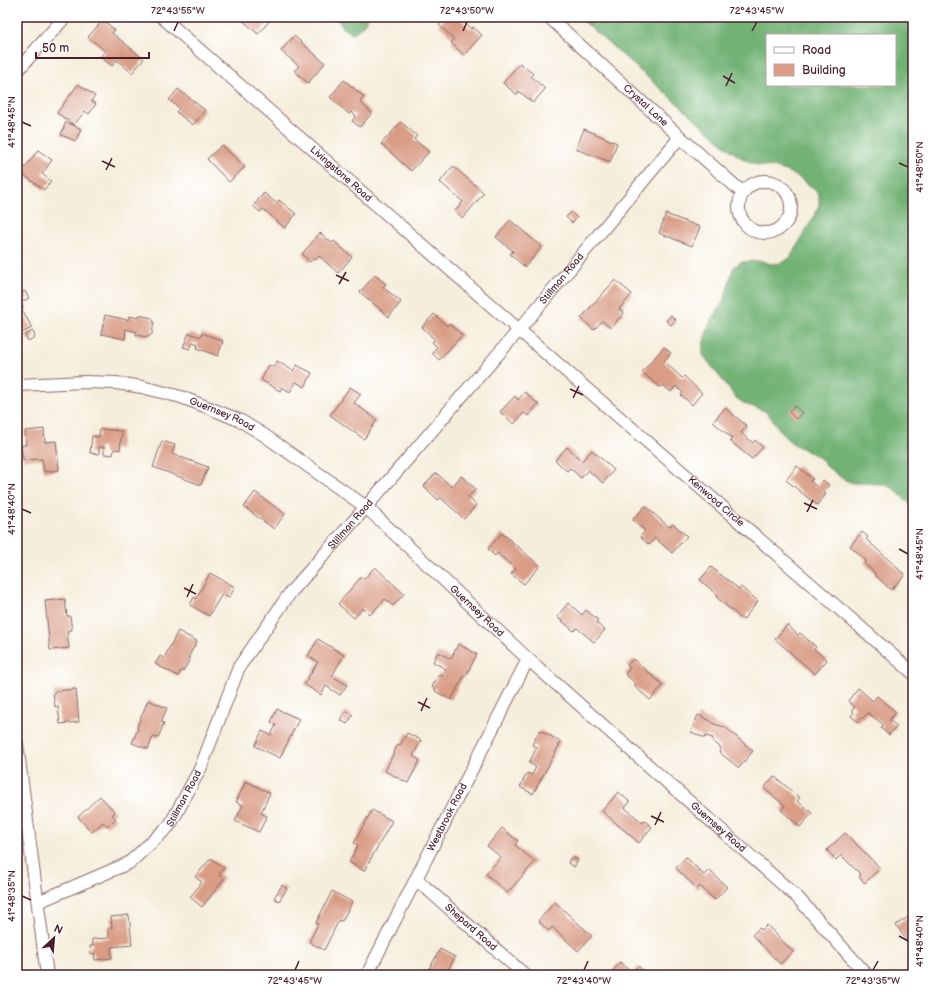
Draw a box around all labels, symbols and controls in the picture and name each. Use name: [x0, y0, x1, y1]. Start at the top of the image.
text: 72°43'55"W: [151, 5, 205, 17]
text: 72°43'50"W: [440, 5, 494, 17]
text: 72°43'45"W: [730, 5, 784, 17]
scale bar: [36, 34, 149, 60]
legend: [766, 34, 896, 86]
text: 50 m: [42, 41, 69, 56]
text: Road: [802, 43, 831, 58]
text: Building: [802, 63, 846, 78]
street label: Crystal Lane: [621, 82, 671, 129]
text: 41°48'45"N: [6, 96, 18, 148]
text: 41°48'50"N: [914, 141, 926, 193]
street label: Livingstone Road: [308, 144, 375, 204]
street label: Stillman Road: [537, 251, 587, 307]
street label: Guernsey Road: [188, 395, 257, 434]
street label: Kenwood Circle: [685, 474, 747, 529]
text: 41°48'40"N: [6, 483, 18, 535]
street label: Stillman Road: [325, 497, 376, 552]
text: 41°48'45"N: [914, 528, 926, 580]
street label: Guernsey Road: [447, 583, 507, 639]
street label: Stillman Road: [164, 768, 204, 829]
street label: Westbrook Road: [425, 781, 470, 853]
street label: Guernsey Road: [688, 800, 748, 855]
text: 41°48'35"N: [6, 870, 18, 922]
street label: Shepard Road: [442, 901, 499, 953]
text: 41°48'40"N: [914, 915, 926, 967]
north arrow: [34, 918, 74, 958]
text: N: [52, 922, 65, 937]
text: 72°43'45"W: [268, 975, 322, 987]
text: 72°43'40"W: [557, 975, 611, 987]
text: 72°43'35"W: [846, 975, 900, 987]

